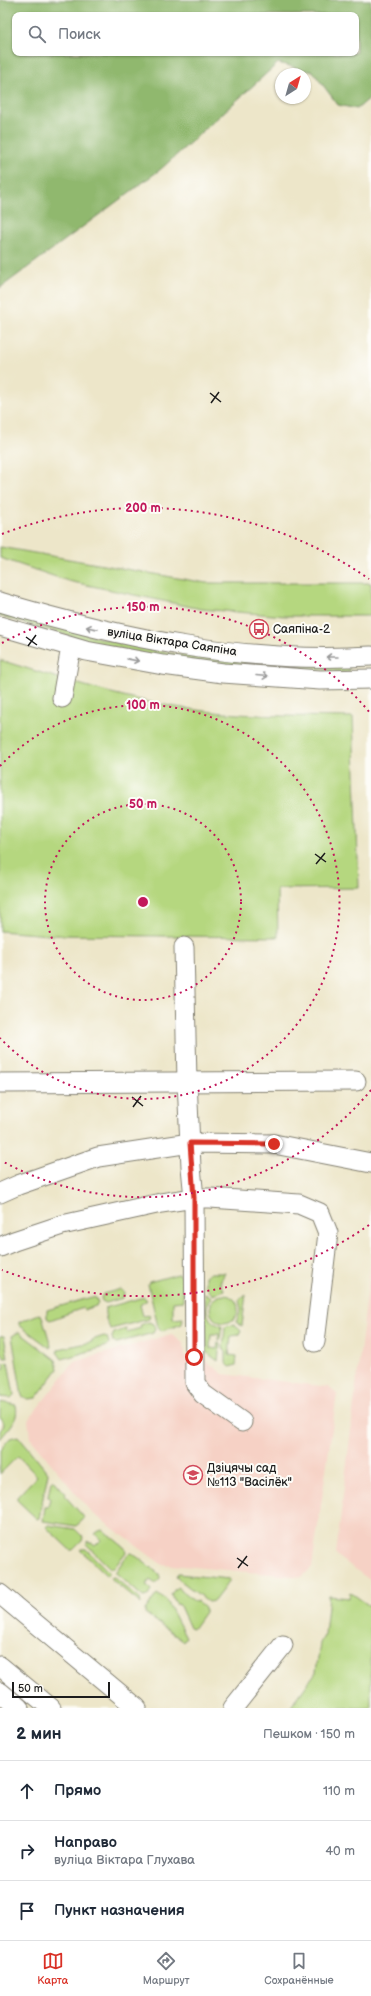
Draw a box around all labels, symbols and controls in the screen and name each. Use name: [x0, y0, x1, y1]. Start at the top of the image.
search box: [12, 12, 359, 56]
icon: search: [26, 23, 48, 45]
text: Поиск: [58, 25, 101, 44]
north arrow: [275, 68, 311, 104]
text: 200 m: [125, 501, 161, 516]
text: 150 m: [127, 600, 159, 615]
bus stop icon: Саяпіна-2: [248, 618, 270, 640]
place label: Саяпіна-2: [273, 622, 330, 637]
one-way arrow: [86, 624, 99, 632]
street label: вуліца Віктара Саяпіна: [106, 624, 238, 660]
one-way arrow: [326, 653, 339, 661]
one-way arrow: [126, 656, 139, 664]
one-way arrow: [255, 672, 268, 680]
text: 100 m: [126, 698, 160, 713]
text: 50 m: [129, 797, 157, 812]
centre of rings: [136, 895, 150, 909]
route end: [265, 1135, 283, 1153]
route start: [185, 1348, 203, 1366]
place label: Дзіцячы сад №113 "Васілёк": [207, 1461, 292, 1490]
school or university icon: Дзіцячы сад №113 "Васілёк": [182, 1464, 204, 1486]
scale bar: [12, 1680, 110, 1699]
text: 50 m: [18, 1682, 43, 1695]
text: 2 мин: [16, 1724, 62, 1744]
text: Пешком · 150 m: [263, 1726, 355, 1742]
icon: ahead: [16, 1780, 38, 1802]
text: Прямо: [54, 1781, 101, 1800]
text: 110 m: [323, 1783, 355, 1799]
text: Направо: [54, 1833, 117, 1852]
icon: right: [16, 1840, 38, 1862]
text: 40 m: [325, 1843, 355, 1859]
text: вуліца Віктара Глухава: [54, 1852, 195, 1868]
icon: arrive: [16, 1900, 38, 1922]
text: Пункт назначения: [54, 1901, 185, 1920]
tab: Карта: [37, 1950, 68, 1987]
tab: Маршрут: [143, 1950, 190, 1987]
tab: Сохранённые: [264, 1950, 334, 1987]

